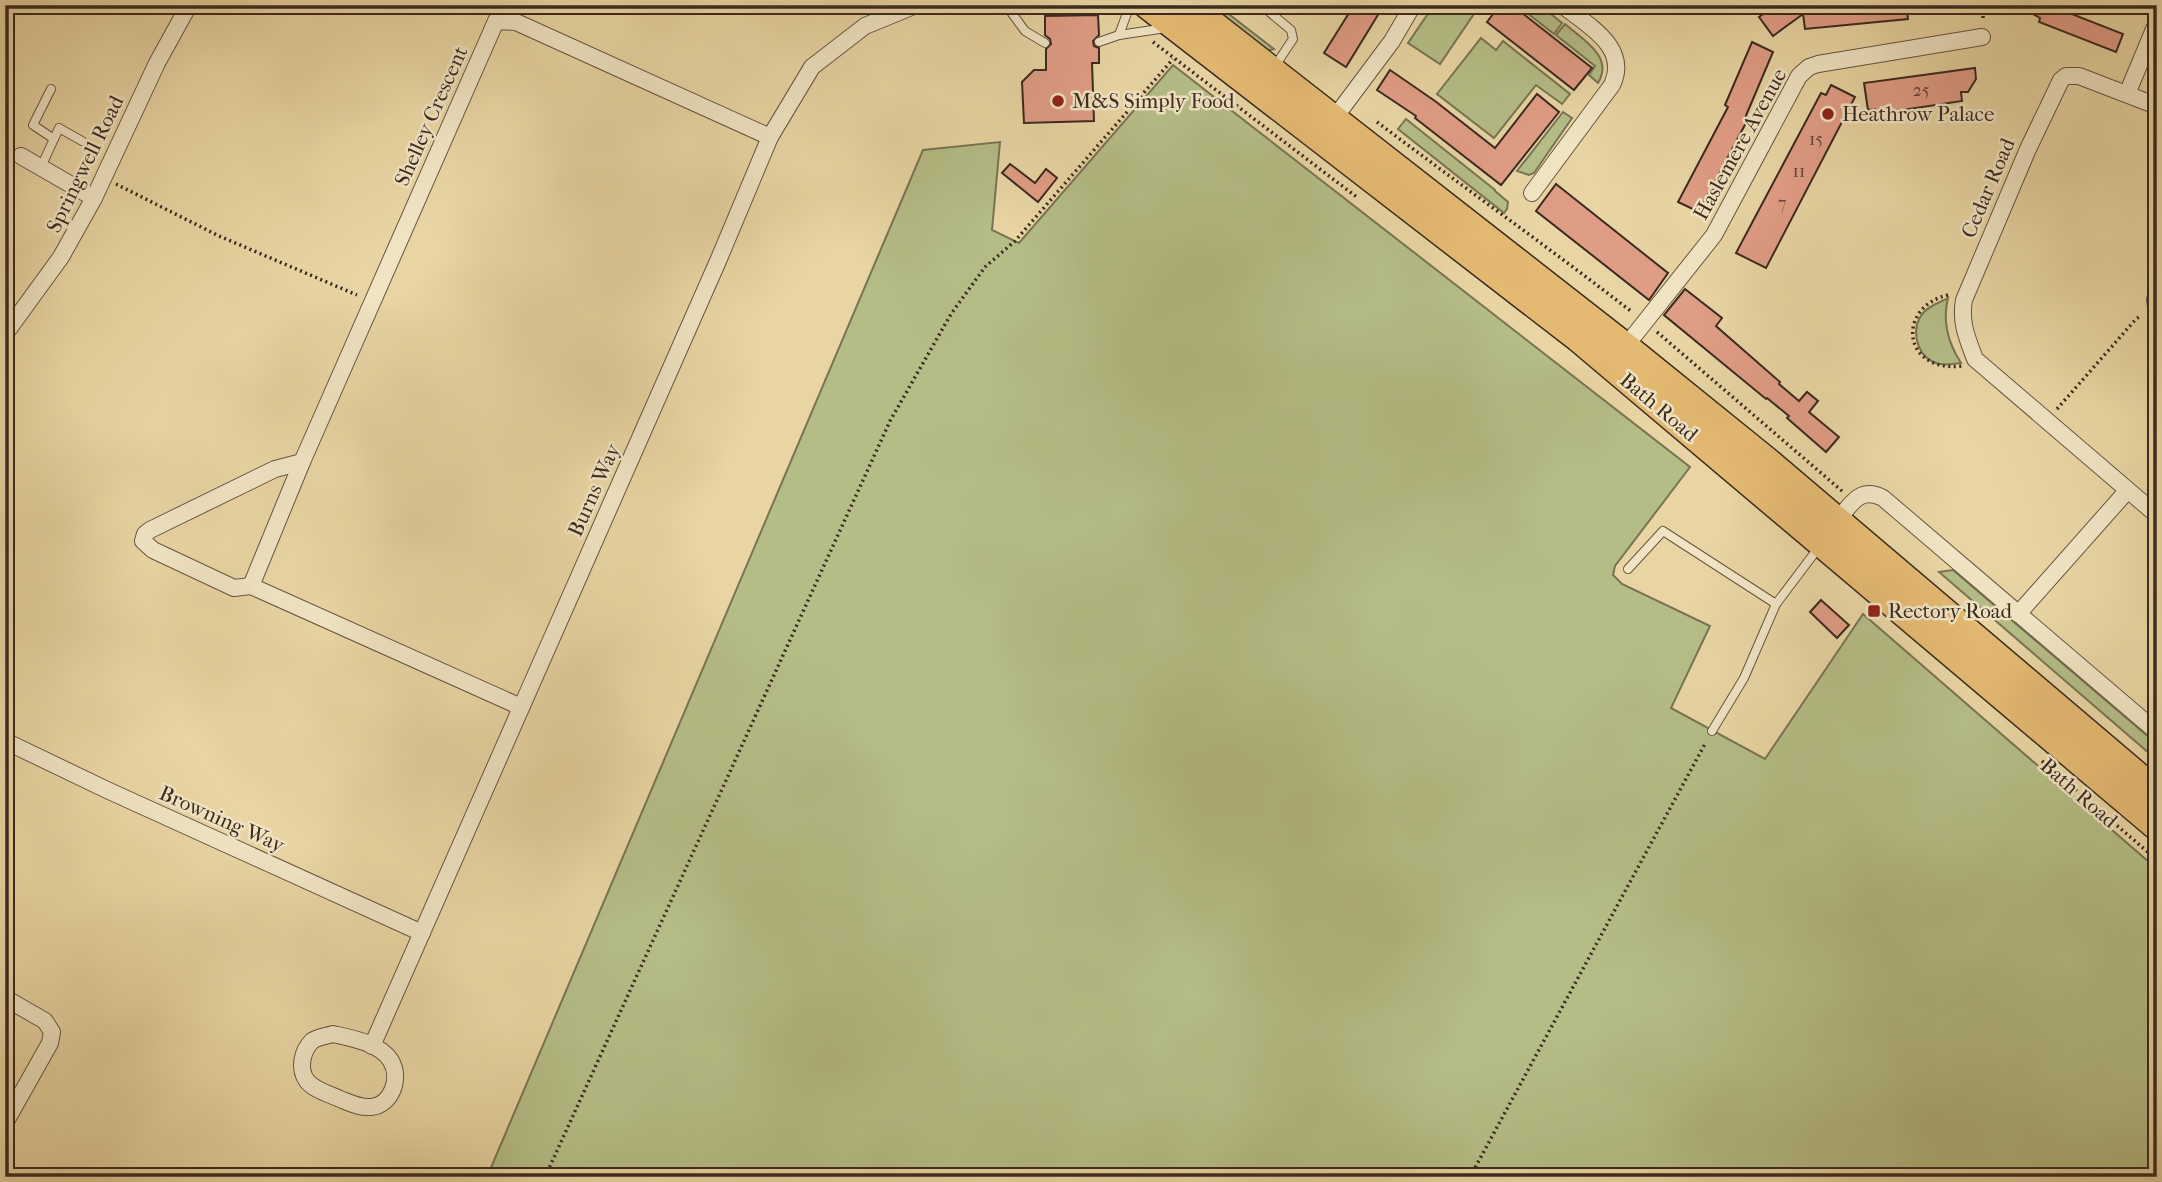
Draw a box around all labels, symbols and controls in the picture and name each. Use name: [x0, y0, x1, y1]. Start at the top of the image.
street label: Shelley Crescent: [389, 42, 473, 190]
street label: Haslemere Avenue: [1688, 64, 1792, 224]
house number: 25: [1912, 80, 1930, 101]
place label: M&S Simply Food: [1072, 89, 1235, 113]
street label: Springwell Road: [41, 91, 129, 236]
marker: M&S Simply Food: [1050, 93, 1066, 109]
place label: Heathrow Palace: [1842, 102, 1994, 126]
marker: Heathrow Palace: [1820, 106, 1836, 122]
house number: 15: [1809, 129, 1823, 150]
street label: Cedar Road: [1956, 134, 2020, 241]
house number: 11: [1793, 161, 1805, 182]
house number: 7: [1778, 193, 1787, 214]
street label: Bath Road: [1615, 368, 1703, 447]
street label: Burns Way: [563, 439, 625, 540]
place label: Rectory Road: [1888, 599, 2013, 623]
marker: Rectory Road: [1866, 603, 1882, 619]
street label: Bath Road: [2036, 753, 2123, 833]
street label: Browning Way: [156, 781, 289, 858]

